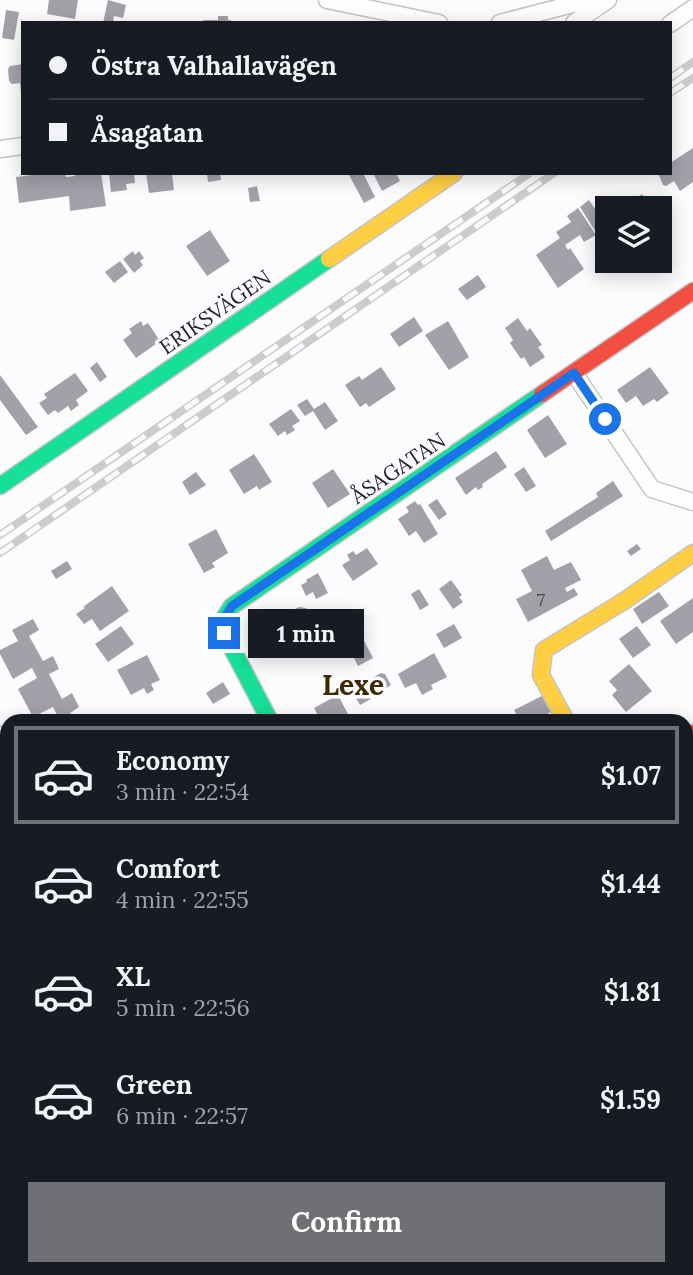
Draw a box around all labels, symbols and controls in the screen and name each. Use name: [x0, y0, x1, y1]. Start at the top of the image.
text: Östra Valhallavägen: [91, 49, 337, 82]
text: Åsagatan: [91, 116, 203, 149]
map controls: [595, 196, 672, 273]
button: layers: [595, 196, 672, 273]
street label: ERIKSVÄGEN: [154, 264, 276, 360]
route start: [589, 403, 621, 435]
street label: ÅSAGATAN: [345, 426, 451, 510]
house number: 7: [537, 588, 545, 611]
callout: 1 min: [248, 608, 364, 658]
route end: [208, 617, 240, 649]
text: 1 min: [277, 619, 335, 648]
district label: Lexe: [322, 667, 384, 703]
icon: car: [32, 744, 95, 807]
text: Economy: [116, 744, 229, 777]
text: $1.07: [601, 759, 661, 792]
text: 3 min · 22:54: [116, 777, 249, 806]
icon: car: [32, 852, 95, 915]
text: Comfort: [116, 852, 220, 885]
text: $1.44: [600, 867, 661, 900]
text: 4 min · 22:55: [116, 885, 249, 914]
icon: car: [32, 960, 95, 1023]
text: XL: [116, 960, 150, 993]
text: $1.81: [604, 975, 661, 1008]
text: 5 min · 22:56: [116, 993, 250, 1022]
icon: car: [32, 1068, 95, 1131]
text: Green: [116, 1068, 192, 1101]
text: $1.59: [600, 1083, 661, 1116]
text: 6 min · 22:57: [116, 1101, 248, 1130]
button: Confirm: [28, 1182, 665, 1262]

